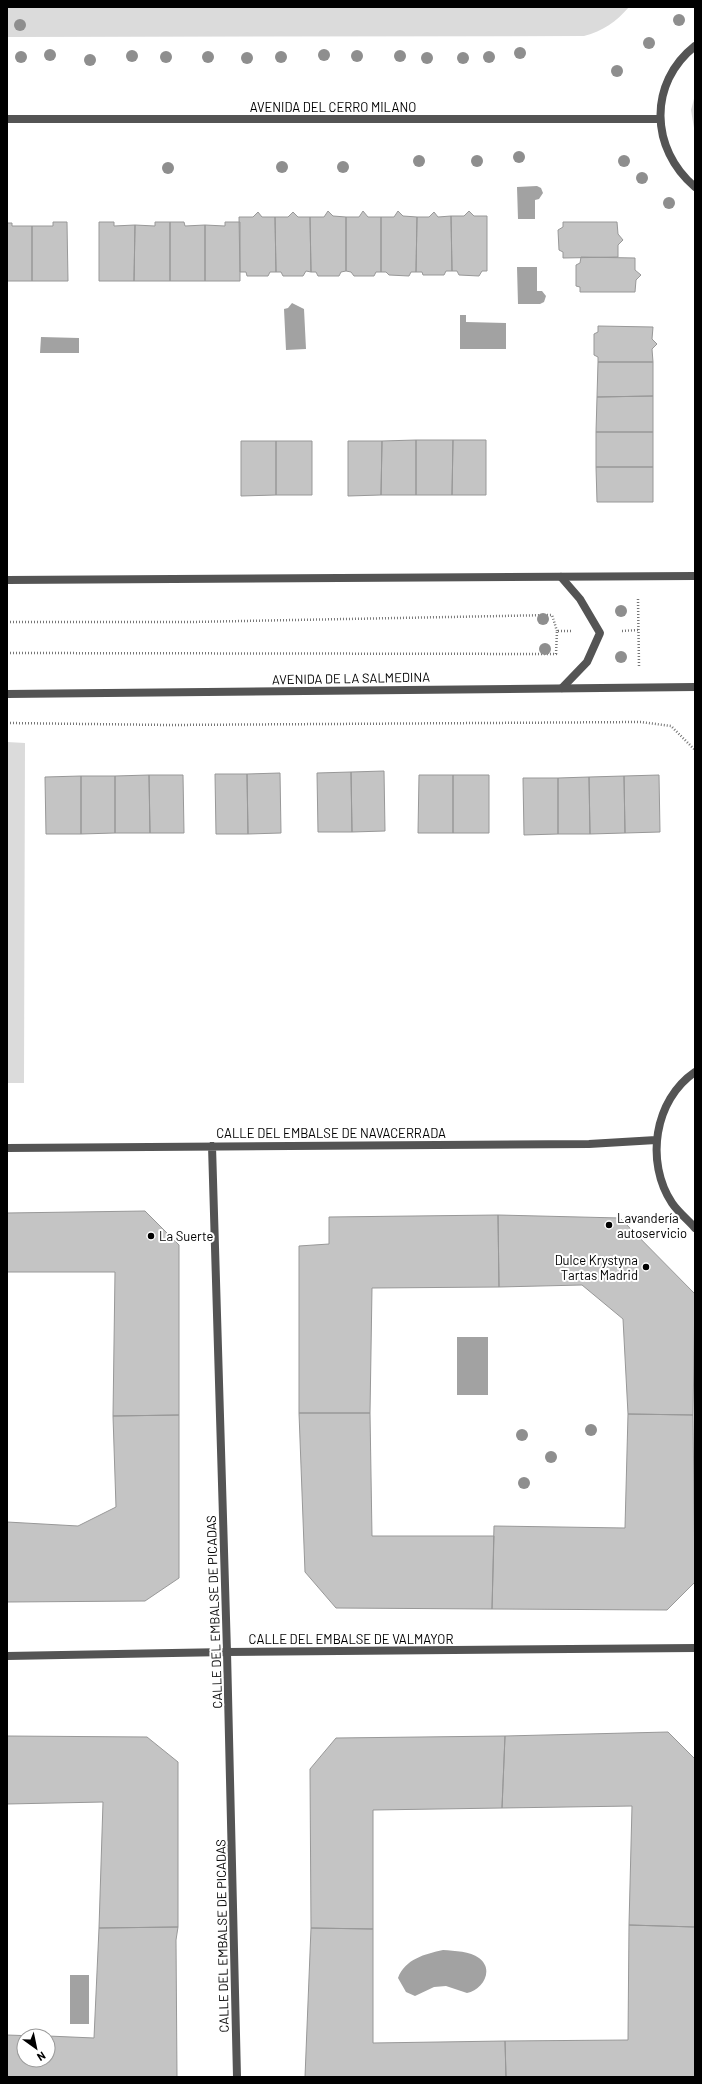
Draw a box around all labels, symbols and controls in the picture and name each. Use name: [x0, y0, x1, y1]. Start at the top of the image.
street label: AVENIDA DEL CERRO MILANO: [250, 99, 416, 115]
street label: AVENIDA DE LA SALMEDINA: [272, 669, 430, 687]
street label: CALLE DEL EMBALSE DE NAVACERRADA: [216, 1125, 446, 1141]
place label: Lavandería autoservicio: [617, 1210, 687, 1241]
marker: Lavandería autoservicio: [604, 1220, 614, 1230]
place label: La Suerte: [159, 1228, 214, 1244]
marker: La Suerte: [146, 1231, 156, 1241]
place label: Dulce Krystyna Tartas Madrid: [555, 1252, 638, 1283]
marker: Dulce Krystyna Tartas Madrid: [641, 1262, 651, 1272]
street label: CALLE DEL EMBALSE DE PICADAS: [203, 1515, 225, 1709]
street label: CALLE DEL EMBALSE DE VALMAYOR: [249, 1631, 453, 1647]
street label: CALLE DEL EMBALSE DE PICADAS: [212, 1839, 232, 2033]
north arrow: [16, 2028, 56, 2068]
text: N: [35, 2049, 48, 2064]

